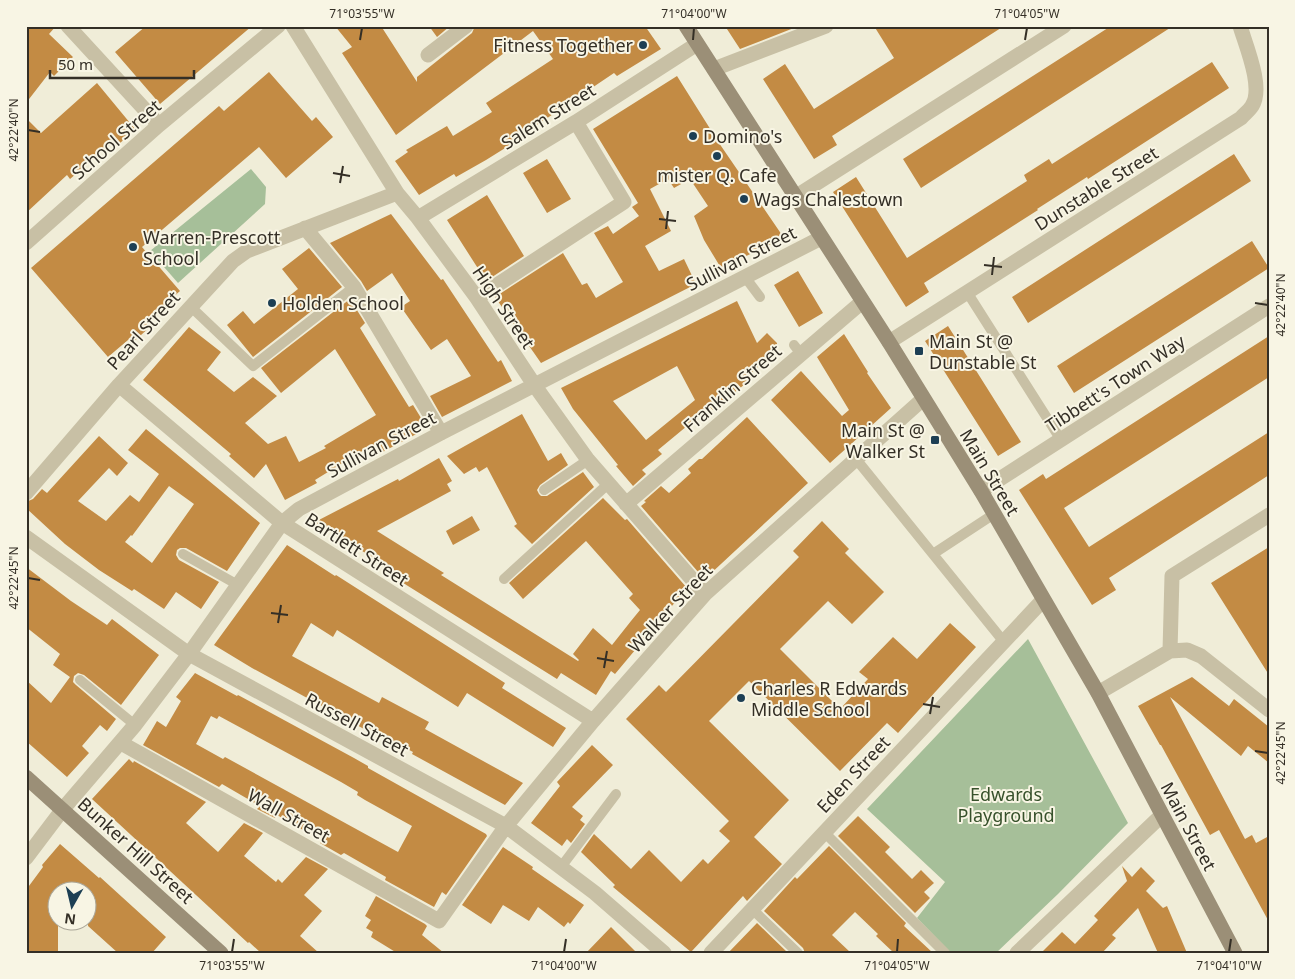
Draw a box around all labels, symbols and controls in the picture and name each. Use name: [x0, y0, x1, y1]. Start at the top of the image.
text: 71°03'55"W: [329, 5, 395, 22]
text: 71°04'00"W: [661, 5, 727, 22]
text: 71°04'05"W: [994, 5, 1060, 22]
place label: Fitness Together: [493, 33, 634, 57]
marker: Fitness Together: [637, 39, 649, 51]
scale bar: [50, 48, 194, 80]
text: 50 m: [58, 54, 93, 74]
street label: Salem Street: [496, 77, 600, 154]
street label: School Street: [66, 93, 166, 184]
text: 42°22'40"N: [5, 98, 22, 162]
place label: Domino's: [703, 124, 782, 148]
marker: Domino's: [687, 130, 699, 142]
street label: Dunstable Street: [1030, 140, 1163, 236]
marker: mister Q. Cafe: [711, 150, 723, 162]
place label: mister Q. Cafe: [657, 163, 777, 187]
place label: Wags Chalestown: [754, 187, 903, 211]
marker: Wags Chalestown: [738, 193, 750, 205]
street label: Sullivan Street: [682, 220, 800, 296]
place label: Warren-Prescott School: [143, 225, 281, 270]
marker: Warren-Prescott School: [127, 241, 139, 253]
street label: High Street: [467, 261, 541, 354]
text: 42°22'40"N: [1272, 273, 1289, 337]
street label: Pearl Street: [101, 285, 185, 375]
place label: Holden School: [282, 291, 404, 315]
marker: Holden School: [266, 297, 278, 309]
street label: Tibbett's Town Way: [1041, 328, 1190, 437]
place label: Main St @ Dunstable St: [929, 329, 1037, 374]
street label: Franklin Street: [678, 338, 787, 437]
marker: Main St @ Dunstable St: [913, 345, 925, 357]
street label: Sullivan Street: [322, 405, 440, 483]
place label: Main St @ Walker St: [841, 418, 925, 463]
street label: Main Street: [955, 424, 1026, 520]
marker: Main St @ Walker St: [929, 434, 941, 446]
street label: Bartlett Street: [301, 507, 414, 592]
text: 42°22'45"N: [5, 546, 22, 610]
street label: Walker Street: [623, 558, 718, 658]
place label: Charles R Edwards Middle School: [751, 676, 907, 721]
street label: Russell Street: [301, 687, 413, 762]
marker: Charles R Edwards Middle School: [735, 692, 747, 704]
text: 42°22'45"N: [1272, 721, 1289, 785]
street label: Eden Street: [811, 730, 895, 818]
street label: Main Street: [1156, 777, 1223, 875]
park label: Edwards Playground: [957, 782, 1055, 827]
street label: Wall Street: [244, 783, 335, 848]
street label: Bunker Hill Street: [73, 792, 199, 909]
north arrow: [48, 882, 98, 932]
text: N: [63, 909, 77, 930]
text: 71°03'55"W: [199, 957, 265, 974]
text: 71°04'00"W: [531, 957, 597, 974]
text: 71°04'05"W: [864, 957, 930, 974]
text: 71°04'10"W: [1196, 957, 1262, 974]

